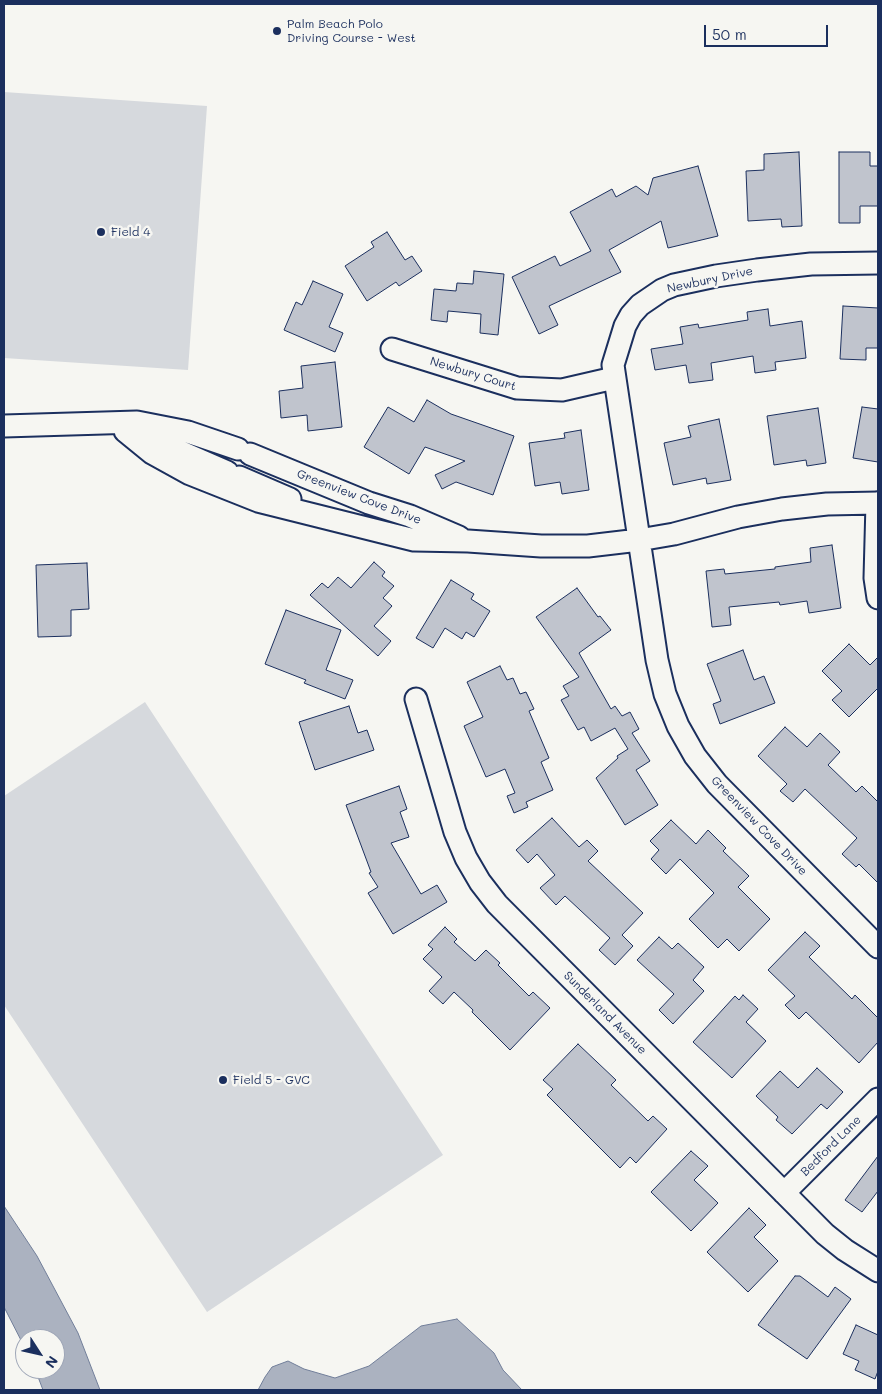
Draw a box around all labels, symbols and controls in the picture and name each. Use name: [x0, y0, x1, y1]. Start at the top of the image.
scale bar: [707, 15, 831, 47]
place label: Palm Beach Polo Driving Course - West: [287, 17, 416, 45]
text: 50 m: [712, 24, 747, 44]
marker: Palm Beach Polo Driving Course - West: [271, 25, 283, 37]
place label: Field 4: [111, 225, 150, 239]
marker: Field 4: [95, 226, 107, 238]
street label: Newbury Drive: [666, 264, 754, 296]
street label: Newbury Court: [428, 354, 518, 394]
street label: Greenview Cove Drive: [295, 467, 423, 527]
street label: Greenview Cove Drive: [708, 774, 810, 878]
street label: Sunderland Avenue: [561, 969, 649, 1057]
place label: Field 5 - GVC: [233, 1073, 310, 1087]
marker: Field 5 - GVC: [217, 1074, 229, 1086]
street label: Bedford Lane: [798, 1113, 864, 1179]
north arrow: [15, 1329, 65, 1379]
text: N: [41, 1353, 63, 1372]

